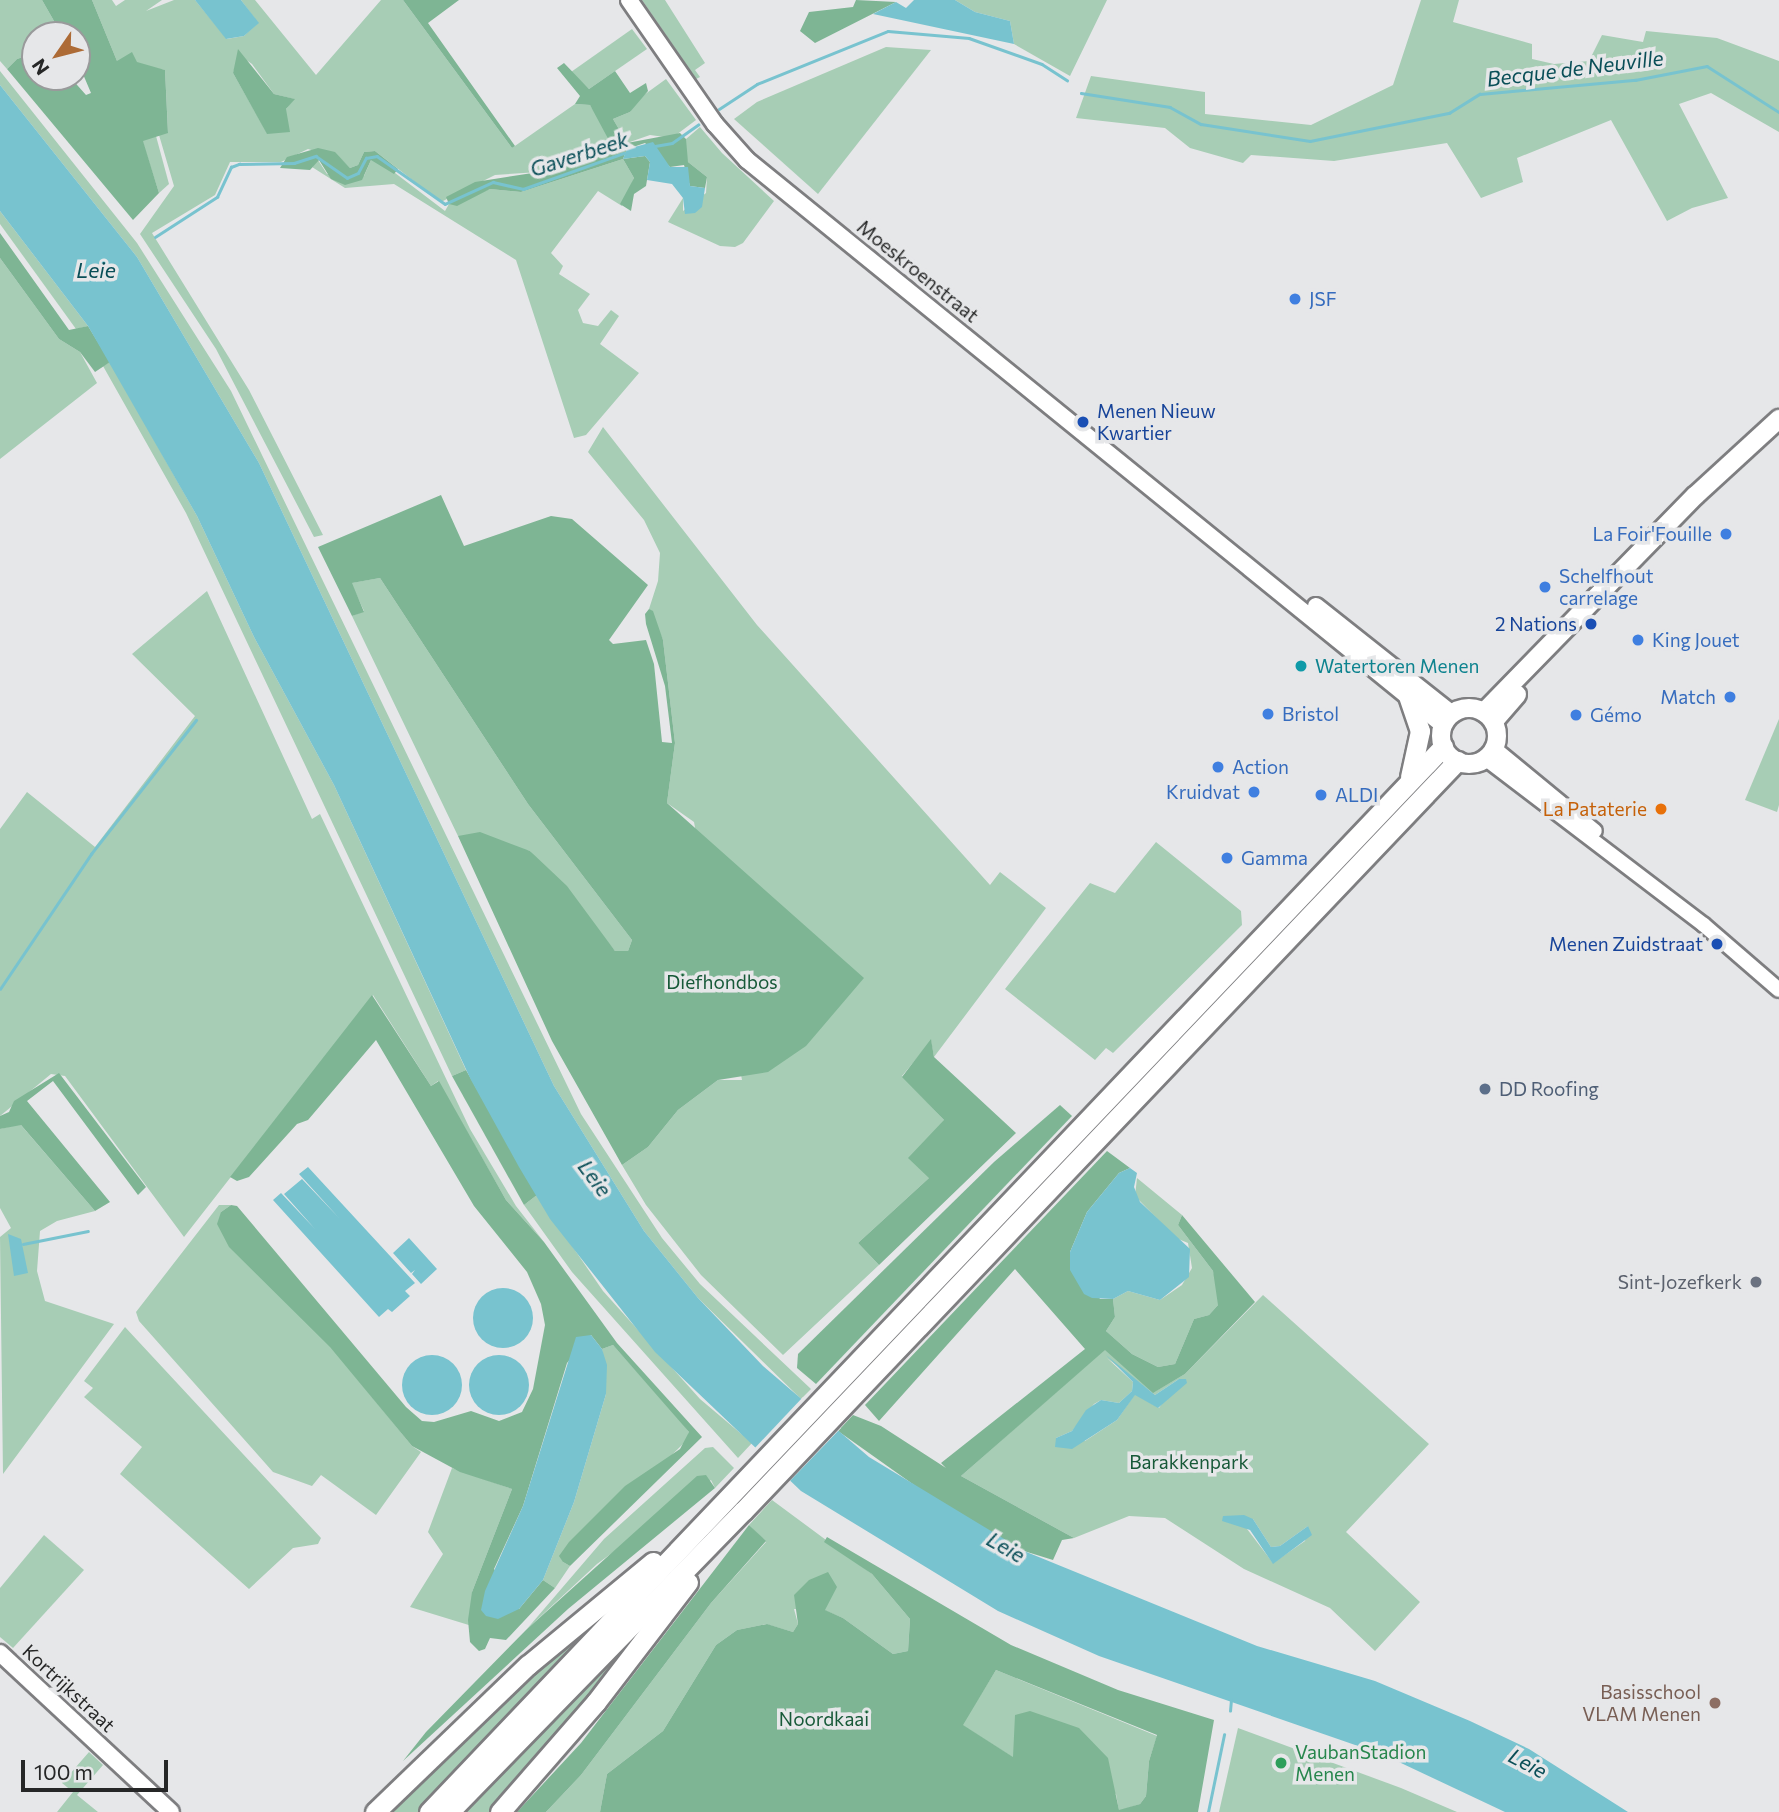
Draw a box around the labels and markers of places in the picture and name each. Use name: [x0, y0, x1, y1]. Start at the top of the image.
place label: JSF: [1309, 288, 1337, 310]
marker: JSF: [1287, 291, 1303, 307]
place label: Menen Nieuw Kwartier: [1097, 400, 1216, 444]
marker: Menen Nieuw Kwartier: [1075, 414, 1091, 430]
place label: La Foir'Fouille: [1592, 523, 1712, 545]
marker: La Foir'Fouille: [1718, 526, 1734, 542]
place label: Schelfhout carrelage: [1559, 565, 1653, 609]
marker: Schelfhout carrelage: [1537, 579, 1553, 595]
place label: 2 Nations: [1495, 613, 1577, 635]
marker: 2 Nations: [1583, 616, 1599, 632]
place label: King Jouet: [1652, 629, 1740, 651]
marker: King Jouet: [1630, 632, 1646, 648]
place label: Watertoren Menen: [1315, 655, 1479, 677]
marker: Watertoren Menen: [1293, 658, 1309, 674]
place label: Match: [1660, 686, 1716, 708]
marker: Match: [1722, 689, 1738, 705]
place label: Bristol: [1282, 703, 1339, 725]
place label: Gémo: [1590, 704, 1642, 726]
marker: Bristol: [1260, 706, 1276, 722]
marker: Gémo: [1568, 707, 1584, 723]
place label: Action: [1232, 756, 1289, 778]
marker: Action: [1210, 759, 1226, 775]
place label: Kruidvat: [1166, 781, 1240, 803]
marker: Kruidvat: [1246, 784, 1262, 800]
place label: ALDI: [1335, 784, 1378, 806]
marker: ALDI: [1313, 787, 1329, 803]
place label: La Pataterie: [1543, 798, 1647, 820]
marker: La Pataterie: [1653, 801, 1669, 817]
place label: Gamma: [1241, 847, 1308, 869]
marker: Gamma: [1219, 850, 1235, 866]
place label: Menen Zuidstraat: [1549, 933, 1703, 955]
marker: Menen Zuidstraat: [1709, 936, 1725, 952]
place label: DD Roofing: [1499, 1078, 1599, 1100]
marker: DD Roofing: [1477, 1081, 1493, 1097]
place label: Sint-Jozefkerk: [1618, 1271, 1742, 1293]
marker: Sint-Jozefkerk: [1748, 1274, 1764, 1290]
place label: Basisschool VLAM Menen: [1582, 1681, 1701, 1725]
marker: Basisschool VLAM Menen: [1707, 1695, 1723, 1711]
place label: VaubanStadion Menen: [1295, 1741, 1426, 1785]
marker: VaubanStadion Menen: [1273, 1755, 1289, 1771]

